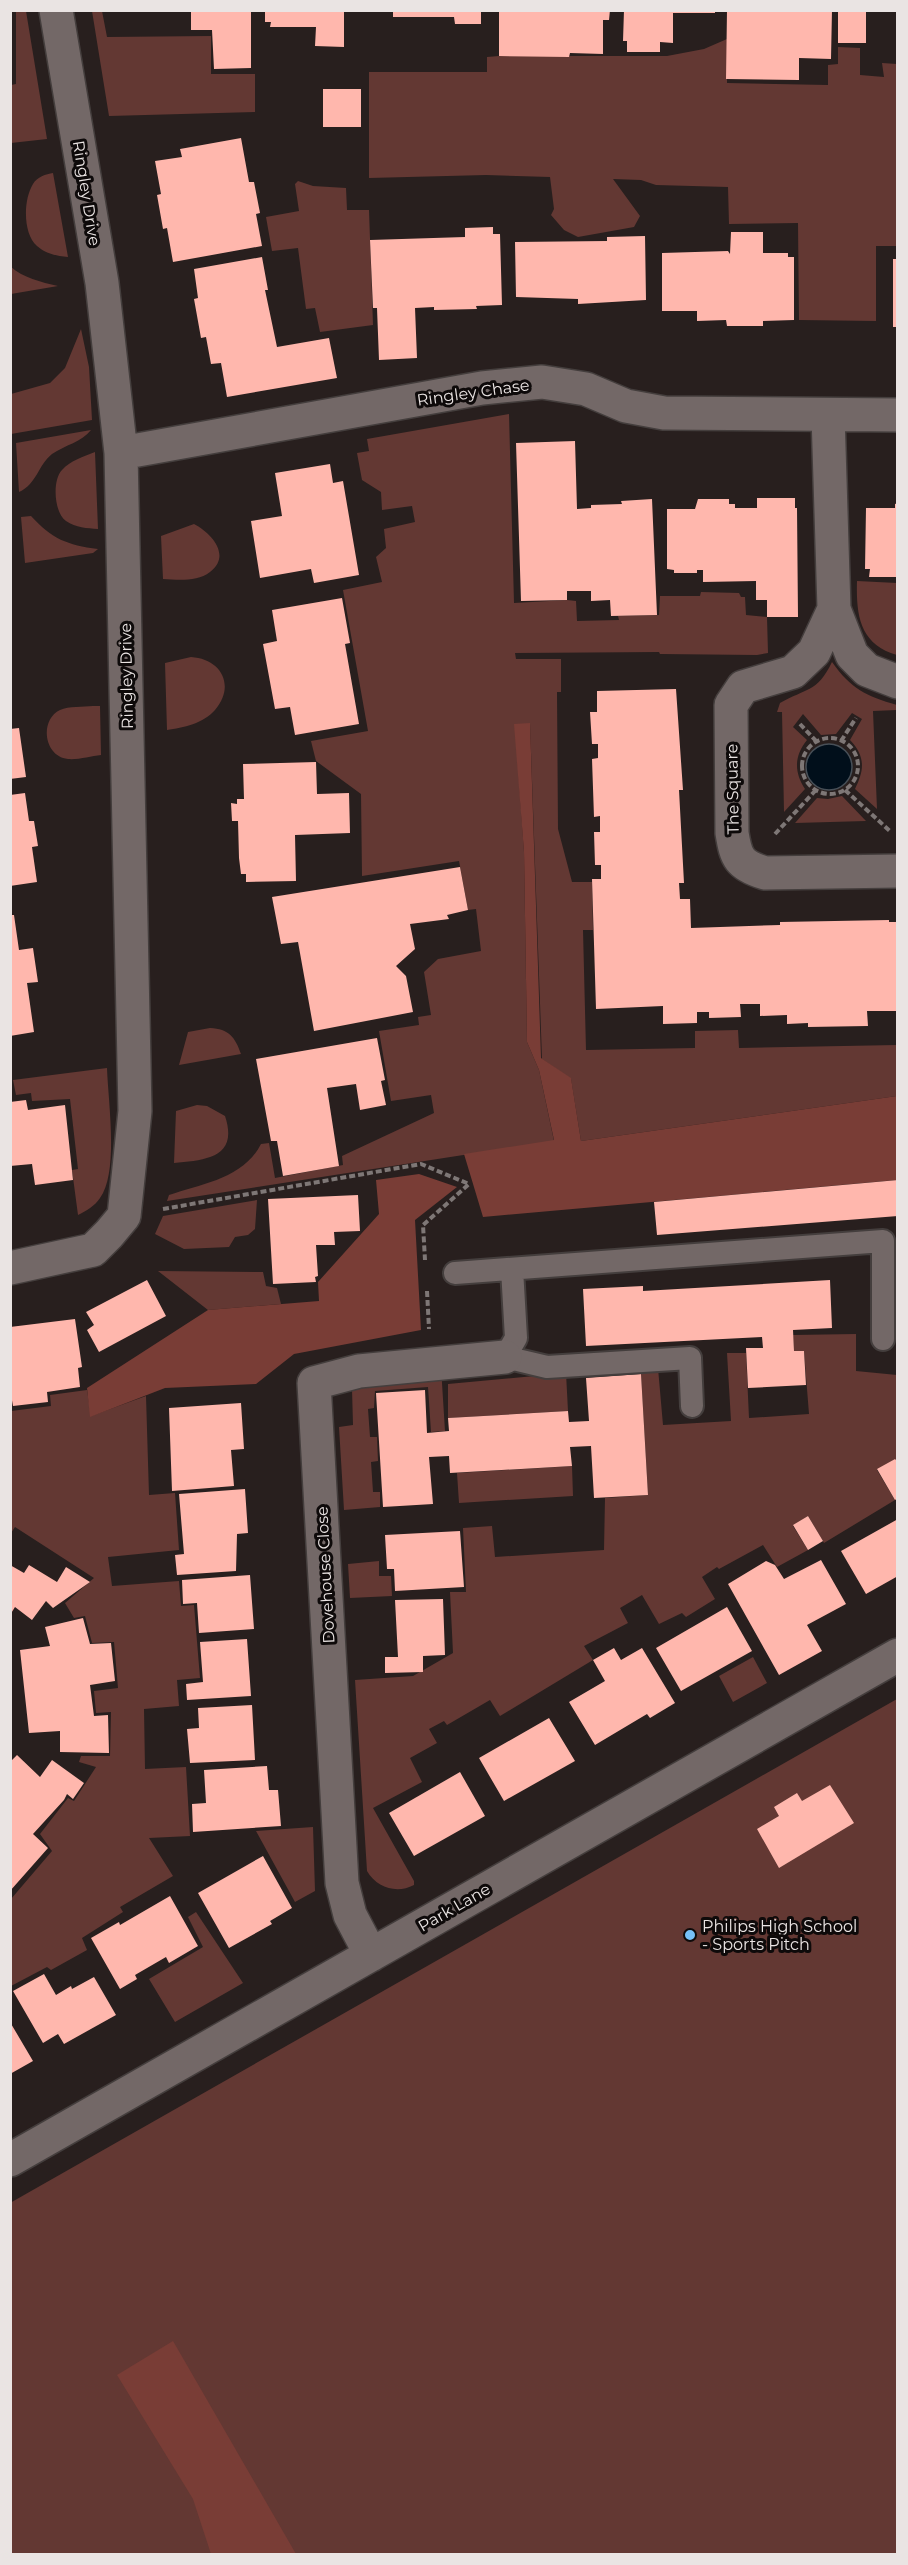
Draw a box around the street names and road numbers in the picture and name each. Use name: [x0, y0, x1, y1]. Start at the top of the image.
street label: Ringley Drive: [69, 139, 104, 247]
street label: Ringley Chase: [416, 375, 531, 410]
street label: Ringley Drive: [116, 623, 137, 729]
street label: The Square: [722, 744, 743, 834]
street label: Dovehouse Close: [312, 1506, 339, 1644]
street label: Park Lane: [415, 1879, 494, 1936]

